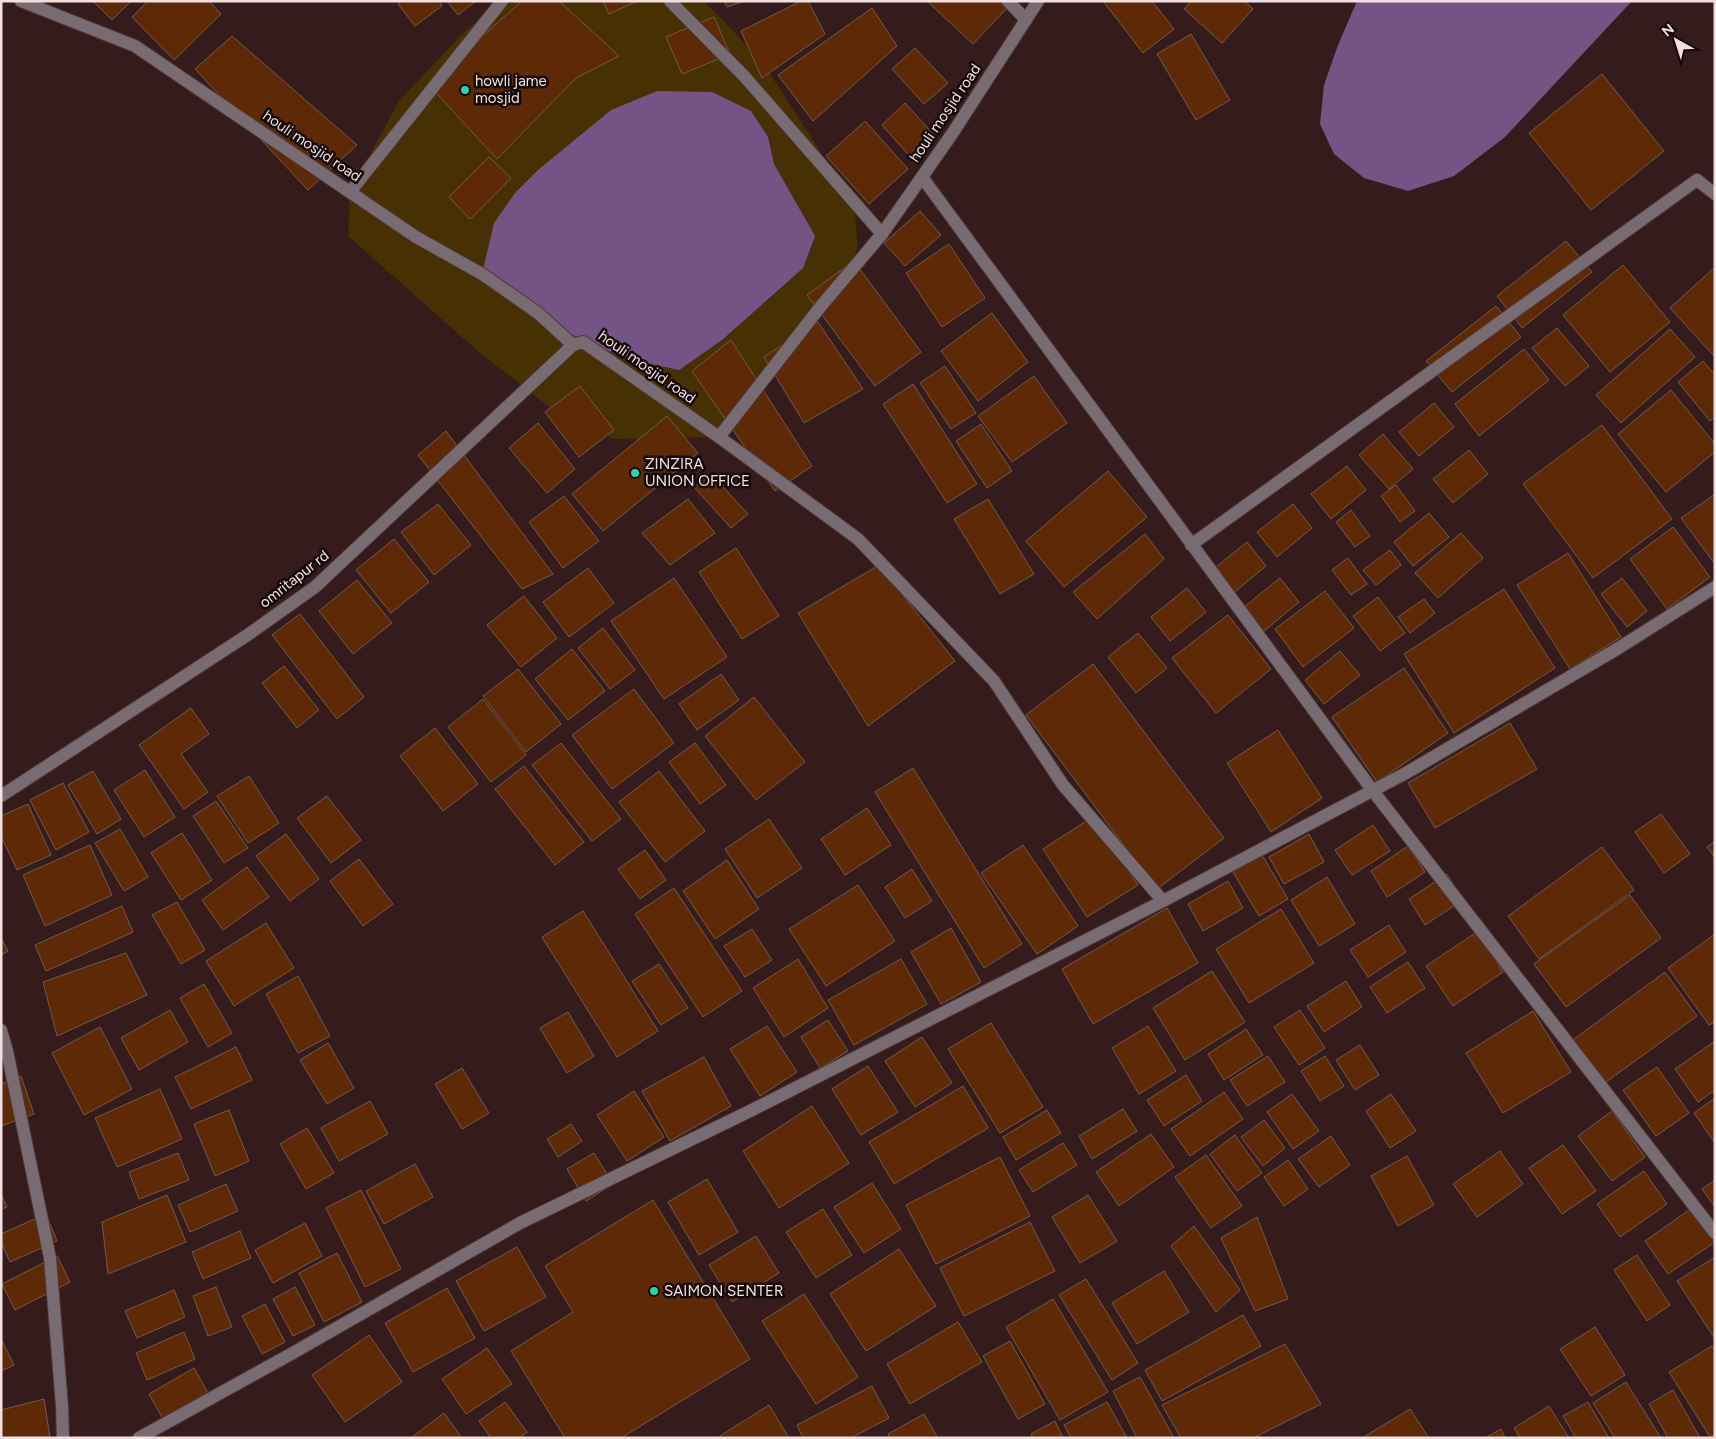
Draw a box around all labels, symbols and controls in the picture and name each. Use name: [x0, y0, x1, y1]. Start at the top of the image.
north arrow: [1651, 15, 1701, 65]
text: N: [1659, 20, 1678, 40]
street label: houli mosjid road: [905, 60, 985, 166]
place label: howli jame mosjid: [475, 72, 547, 107]
marker: howli jame mosjid: [459, 84, 471, 96]
street label: houli mosjid road: [259, 106, 365, 186]
street label: houli mosjid road: [595, 327, 699, 407]
place label: ZINZIRA UNION OFFICE: [645, 455, 750, 490]
marker: ZINZIRA UNION OFFICE: [629, 467, 641, 479]
street label: omritapur rd: [256, 546, 332, 612]
place label: SAIMON SENTER: [664, 1282, 783, 1300]
marker: SAIMON SENTER: [648, 1285, 660, 1297]

